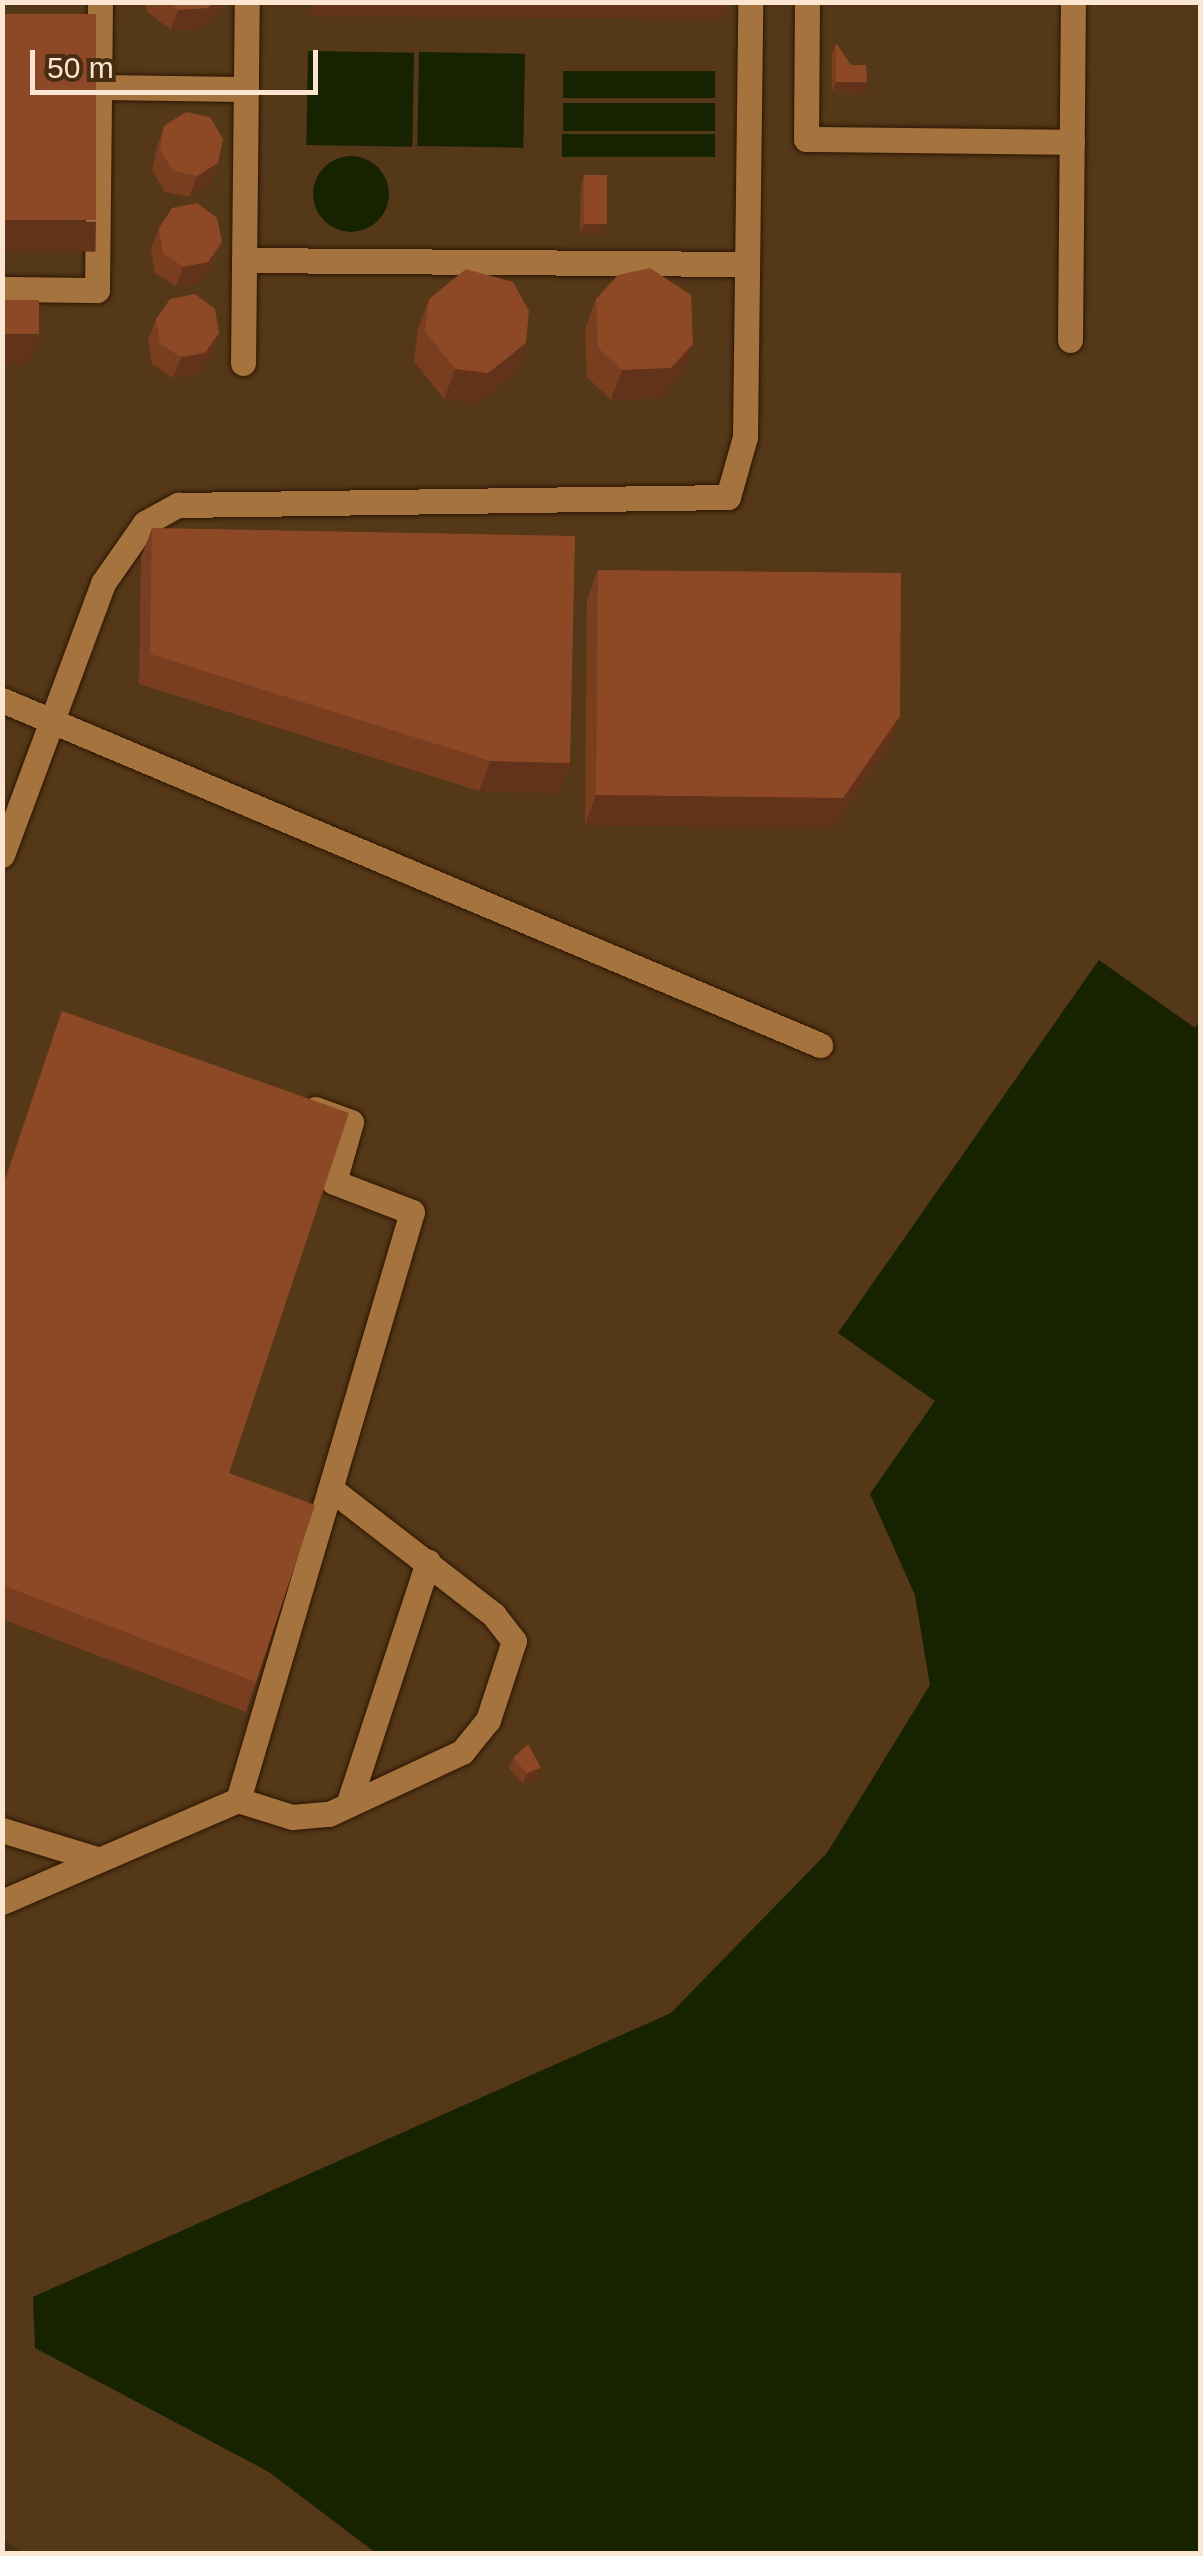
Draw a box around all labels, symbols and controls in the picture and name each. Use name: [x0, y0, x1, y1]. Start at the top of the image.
scale bar: [35, 30, 322, 92]
text: 50 m: [47, 51, 114, 84]

